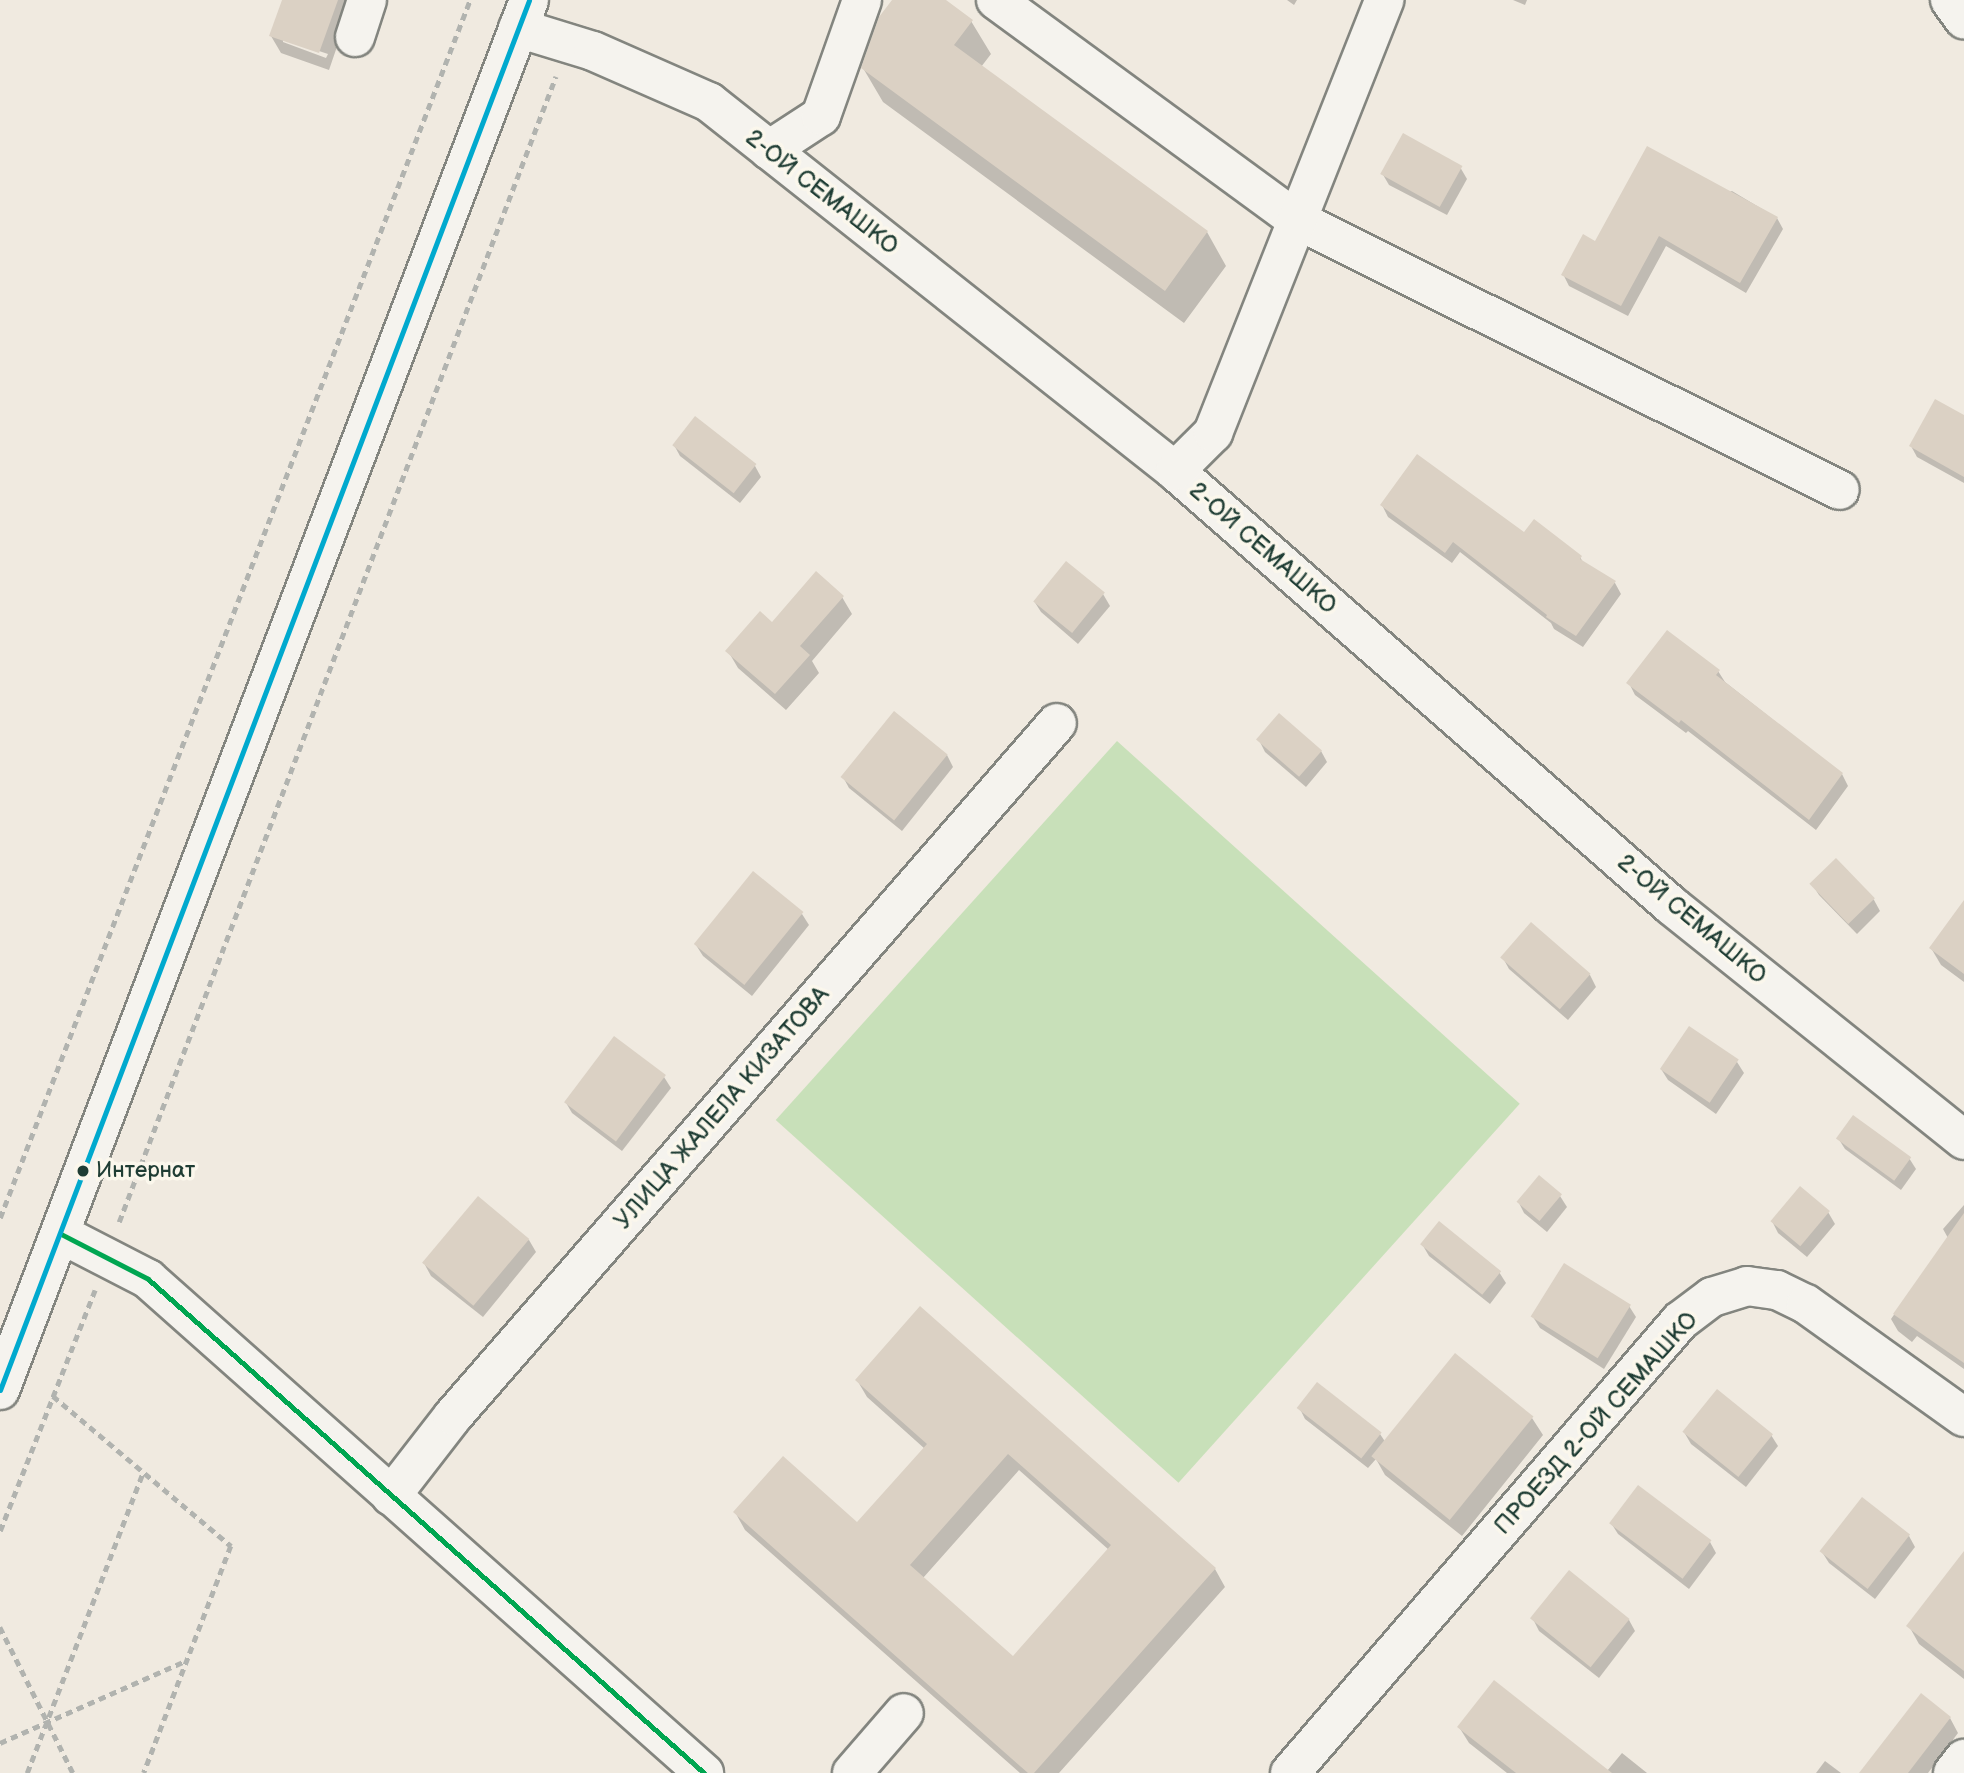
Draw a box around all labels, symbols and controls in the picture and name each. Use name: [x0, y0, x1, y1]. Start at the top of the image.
street label: 2-ОЙ СЕМАШКО: [740, 123, 904, 261]
street label: 2-ОЙ СЕМАШКО: [1183, 476, 1343, 620]
street label: 2-ОЙ СЕМАШКО: [1611, 848, 1773, 990]
street label: УЛИЦА ЖАЛЕЛА КИЗАТОВА: [609, 981, 835, 1235]
place label: Интернат: [96, 1158, 195, 1184]
marker: Интернат: [76, 1164, 90, 1178]
street label: ПРОЕЗД 2-ОЙ СЕМАШКО: [1488, 1306, 1704, 1540]

